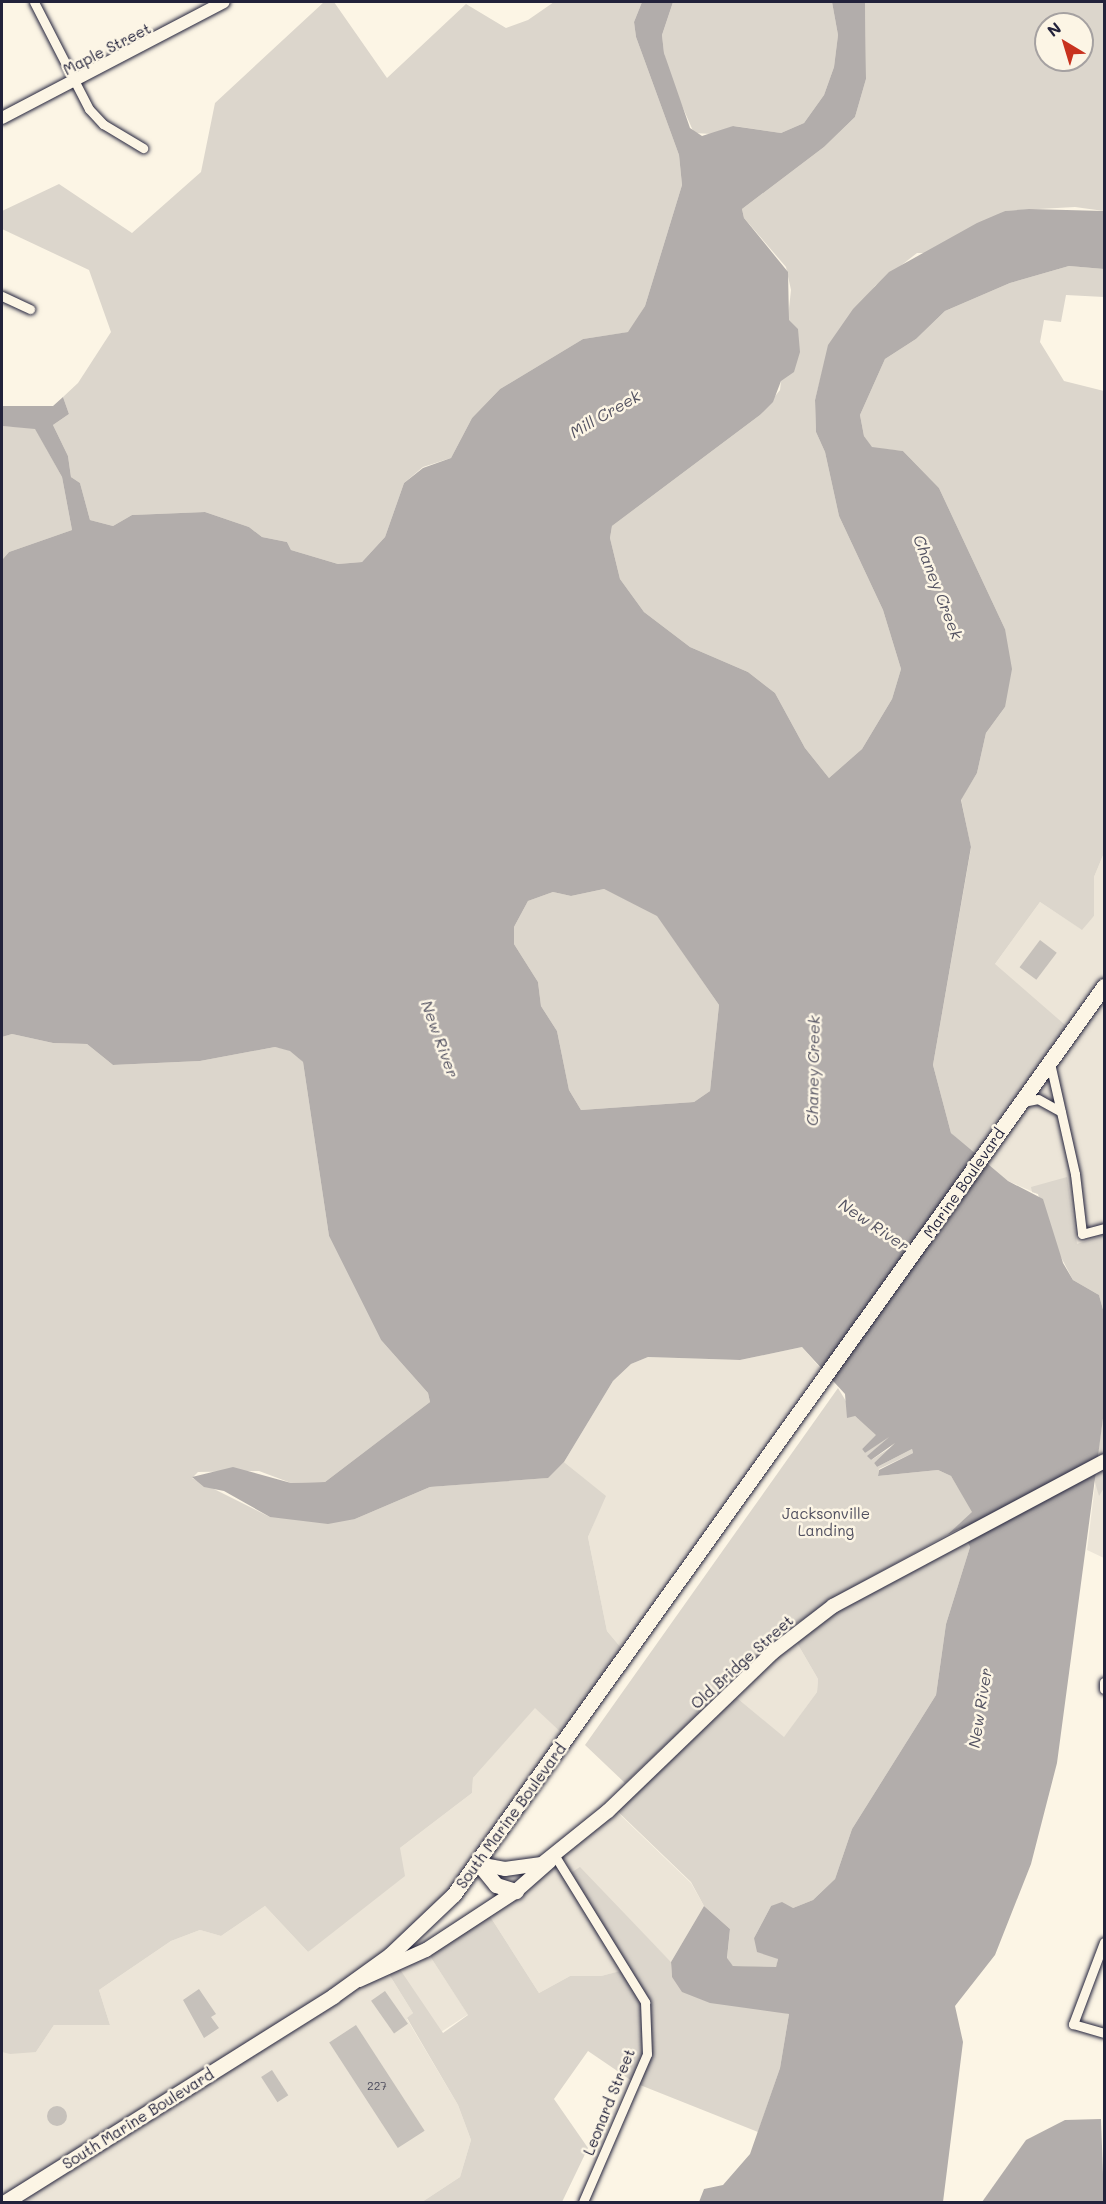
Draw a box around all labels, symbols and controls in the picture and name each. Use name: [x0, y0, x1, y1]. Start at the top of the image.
north arrow: [1034, 12, 1094, 72]
text: N: [1043, 17, 1065, 41]
street label: Maple Street: [60, 19, 154, 79]
water label: Mill Creek: [566, 386, 644, 442]
water label: Chaney Creek: [909, 532, 967, 642]
water label: New River: [417, 998, 463, 1080]
water label: Chaney Creek: [802, 1016, 824, 1126]
street label: Marine Boulevard: [919, 1125, 1009, 1241]
water label: New River: [835, 1194, 913, 1256]
park label: Jacksonville Landing: [782, 1504, 870, 1539]
street label: Old Bridge Street: [687, 1611, 797, 1713]
water label: New River: [964, 1667, 996, 1749]
street label: South Marine Boulevard: [452, 1740, 570, 1892]
street label: Leonard Street: [579, 2046, 639, 2158]
street label: South Marine Boulevard: [59, 2065, 217, 2173]
house number: 227: [367, 2079, 387, 2093]

